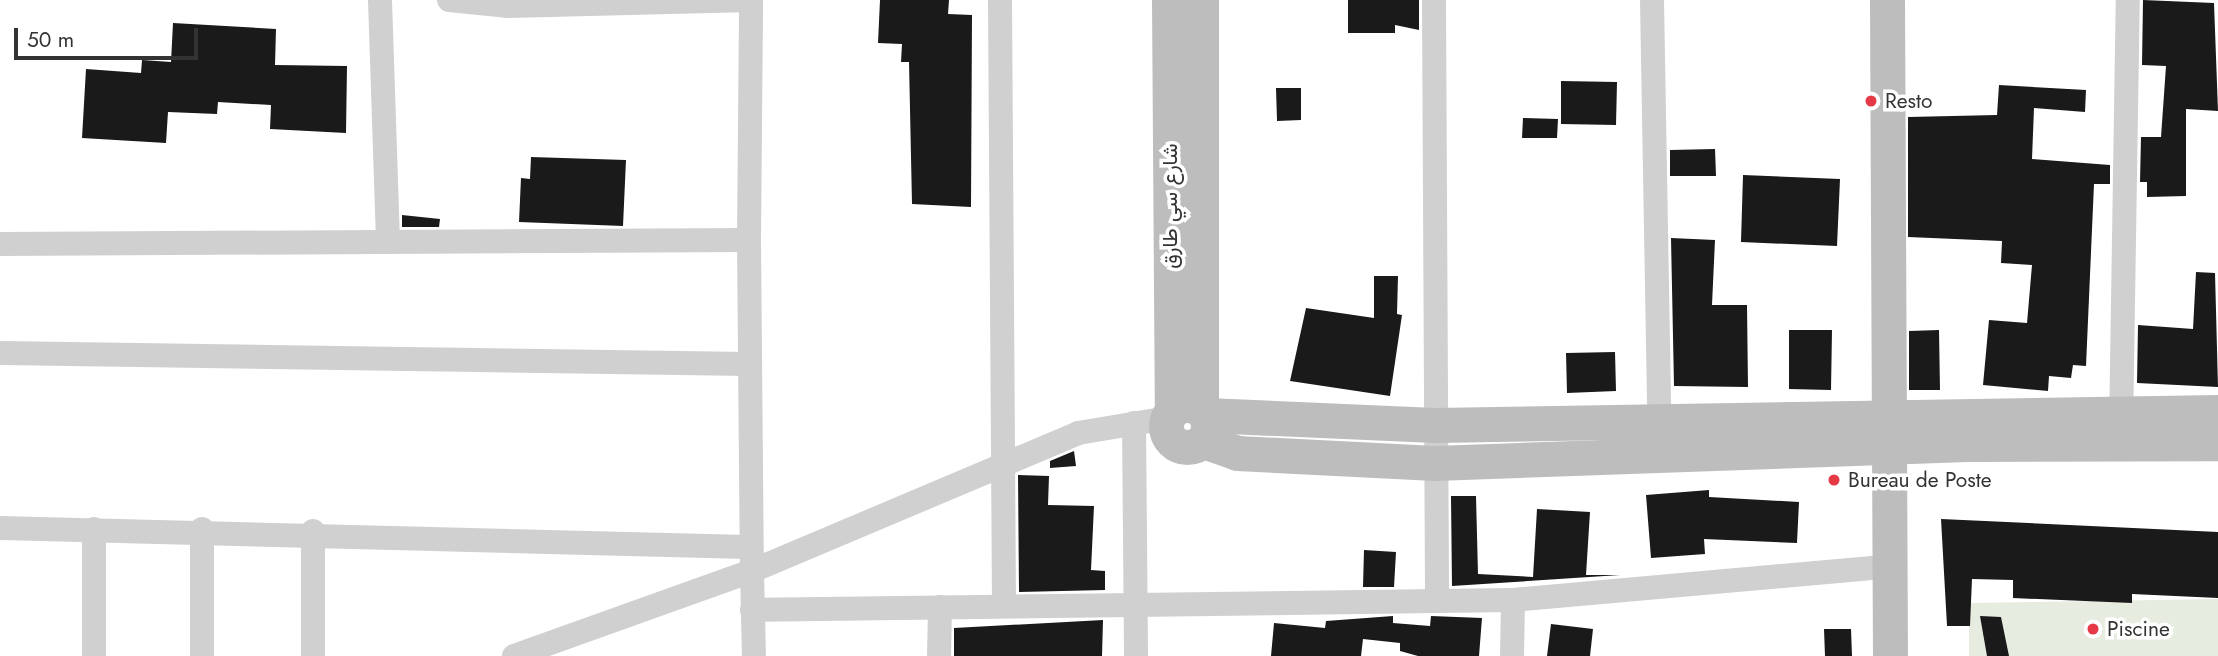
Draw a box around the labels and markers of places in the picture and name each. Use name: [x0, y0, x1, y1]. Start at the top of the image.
place label: Resto: [1885, 88, 1933, 114]
marker: Resto: [1863, 93, 1879, 109]
place label: Bureau de Poste: [1848, 467, 1992, 493]
marker: Bureau de Poste: [1826, 472, 1842, 488]
place label: Piscine: [2107, 616, 2170, 642]
marker: Piscine: [2085, 621, 2101, 637]

